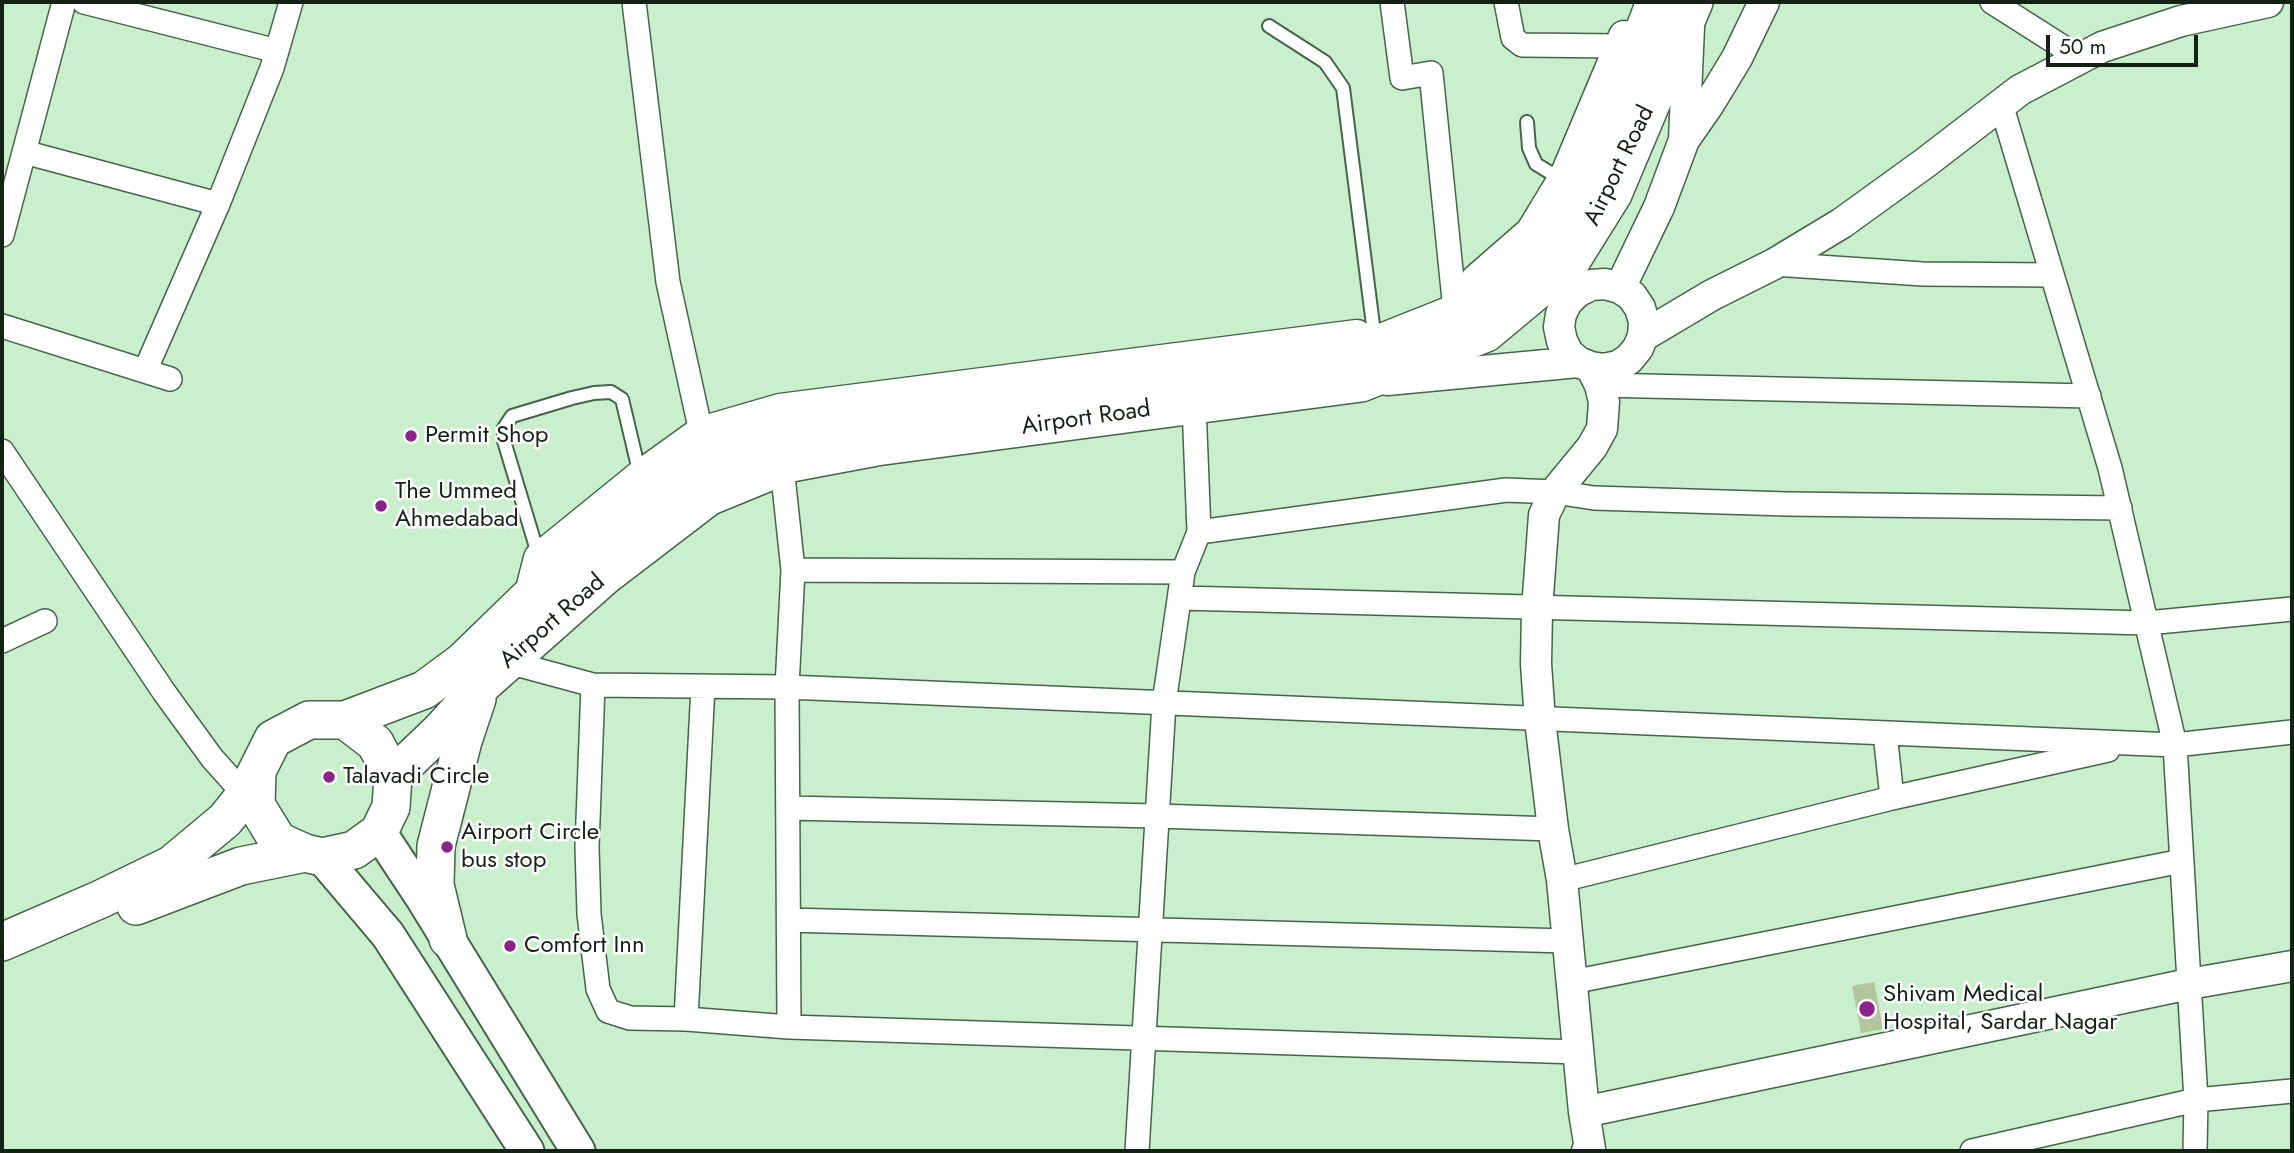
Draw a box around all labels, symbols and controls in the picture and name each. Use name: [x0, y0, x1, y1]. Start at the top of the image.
scale bar: [2049, 21, 2201, 65]
text: 50 m: [2059, 32, 2106, 62]
street label: Airport Road: [1579, 101, 1661, 231]
street label: Airport Road: [1020, 396, 1152, 442]
place label: Permit Shop: [425, 422, 548, 450]
marker: Permit Shop: [403, 428, 419, 444]
place label: The Ummed Ahmedabad: [395, 478, 519, 534]
marker: The Ummed Ahmedabad: [373, 498, 389, 514]
street label: Airport Road: [494, 568, 612, 676]
place label: Talavadi Circle: [343, 763, 489, 791]
marker: Talavadi Circle: [321, 769, 337, 785]
place label: Airport Circle bus stop: [461, 819, 599, 875]
marker: Airport Circle bus stop: [439, 839, 455, 855]
place label: Comfort Inn: [524, 932, 645, 960]
marker: Comfort Inn: [502, 938, 518, 954]
place label: Shivam Medical Hospital, Sardar Nagar: [1883, 981, 2117, 1037]
marker: Shivam Medical Hospital, Sardar Nagar: [1857, 999, 1877, 1019]

